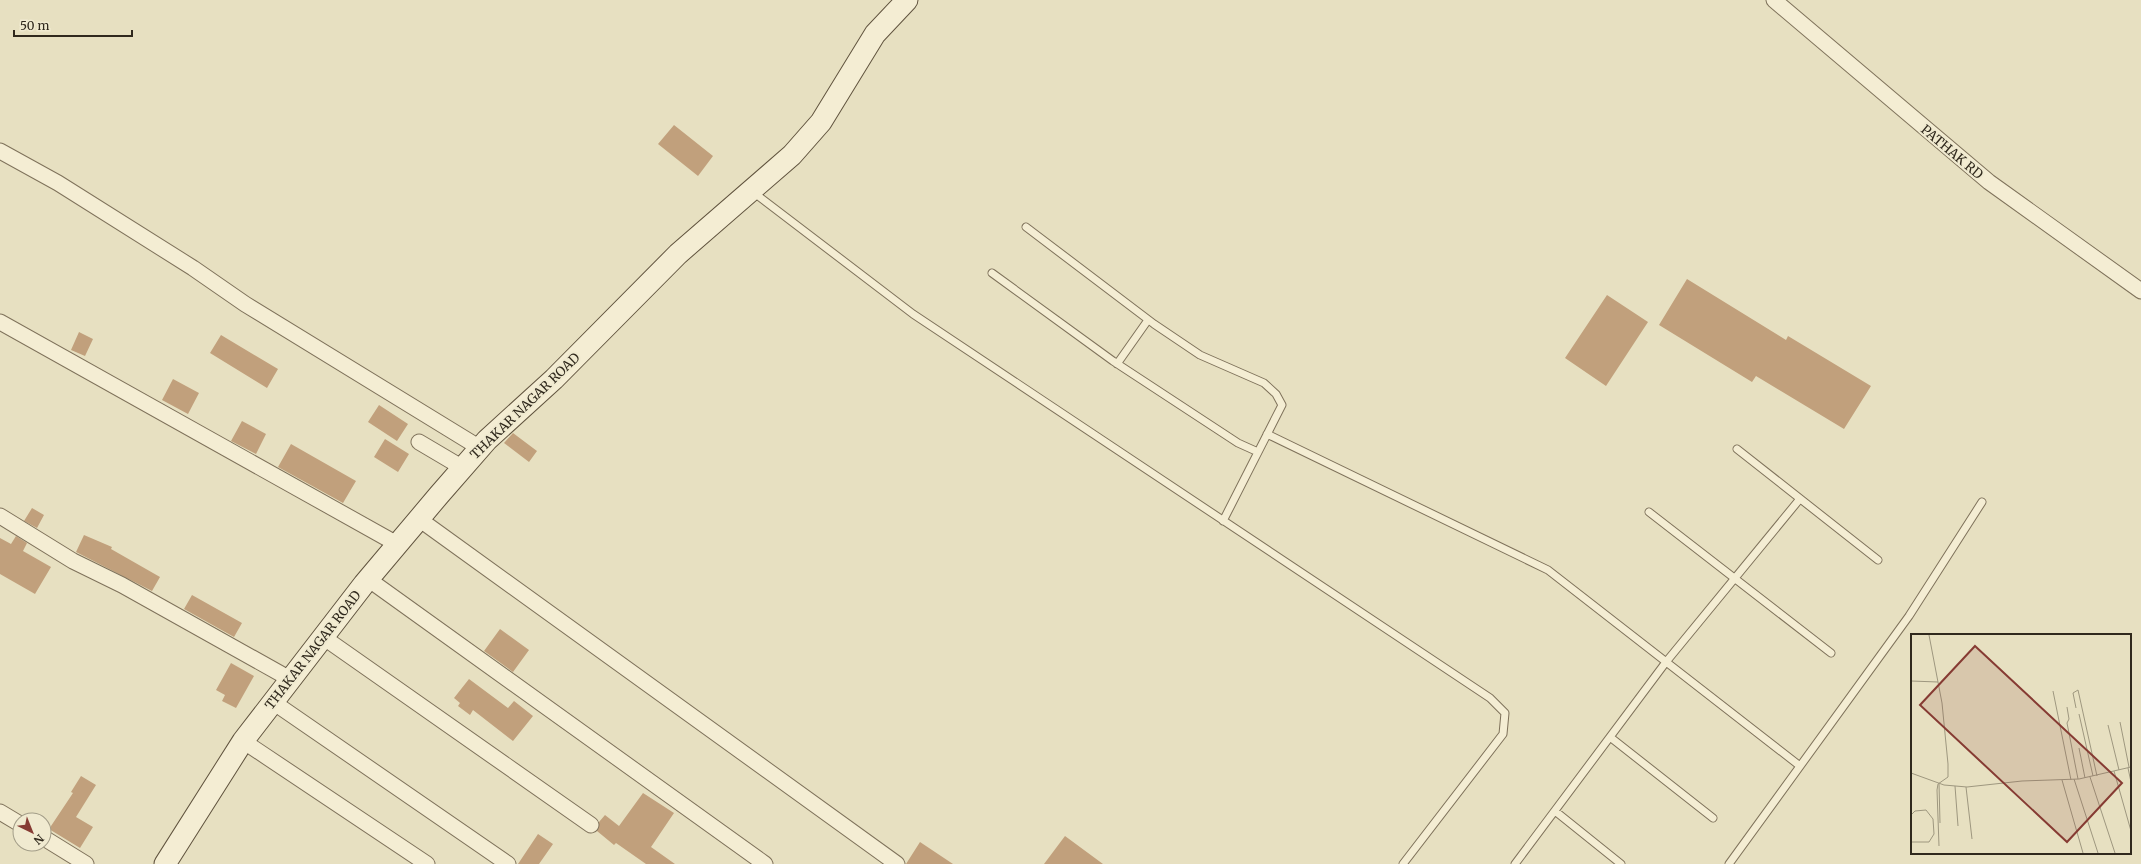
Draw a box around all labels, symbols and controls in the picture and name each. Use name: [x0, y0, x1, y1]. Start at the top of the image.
scale bar: [14, 12, 132, 38]
text: 50 m: [20, 18, 49, 33]
street label: PATHAK RD: [1917, 121, 1987, 183]
street label: THAKAR NAGAR ROAD: [466, 349, 584, 463]
street label: THAKAR NAGAR ROAD: [261, 587, 365, 713]
inset map: [1911, 634, 2131, 854]
north arrow: [12, 812, 52, 852]
text: N: [31, 831, 47, 848]

